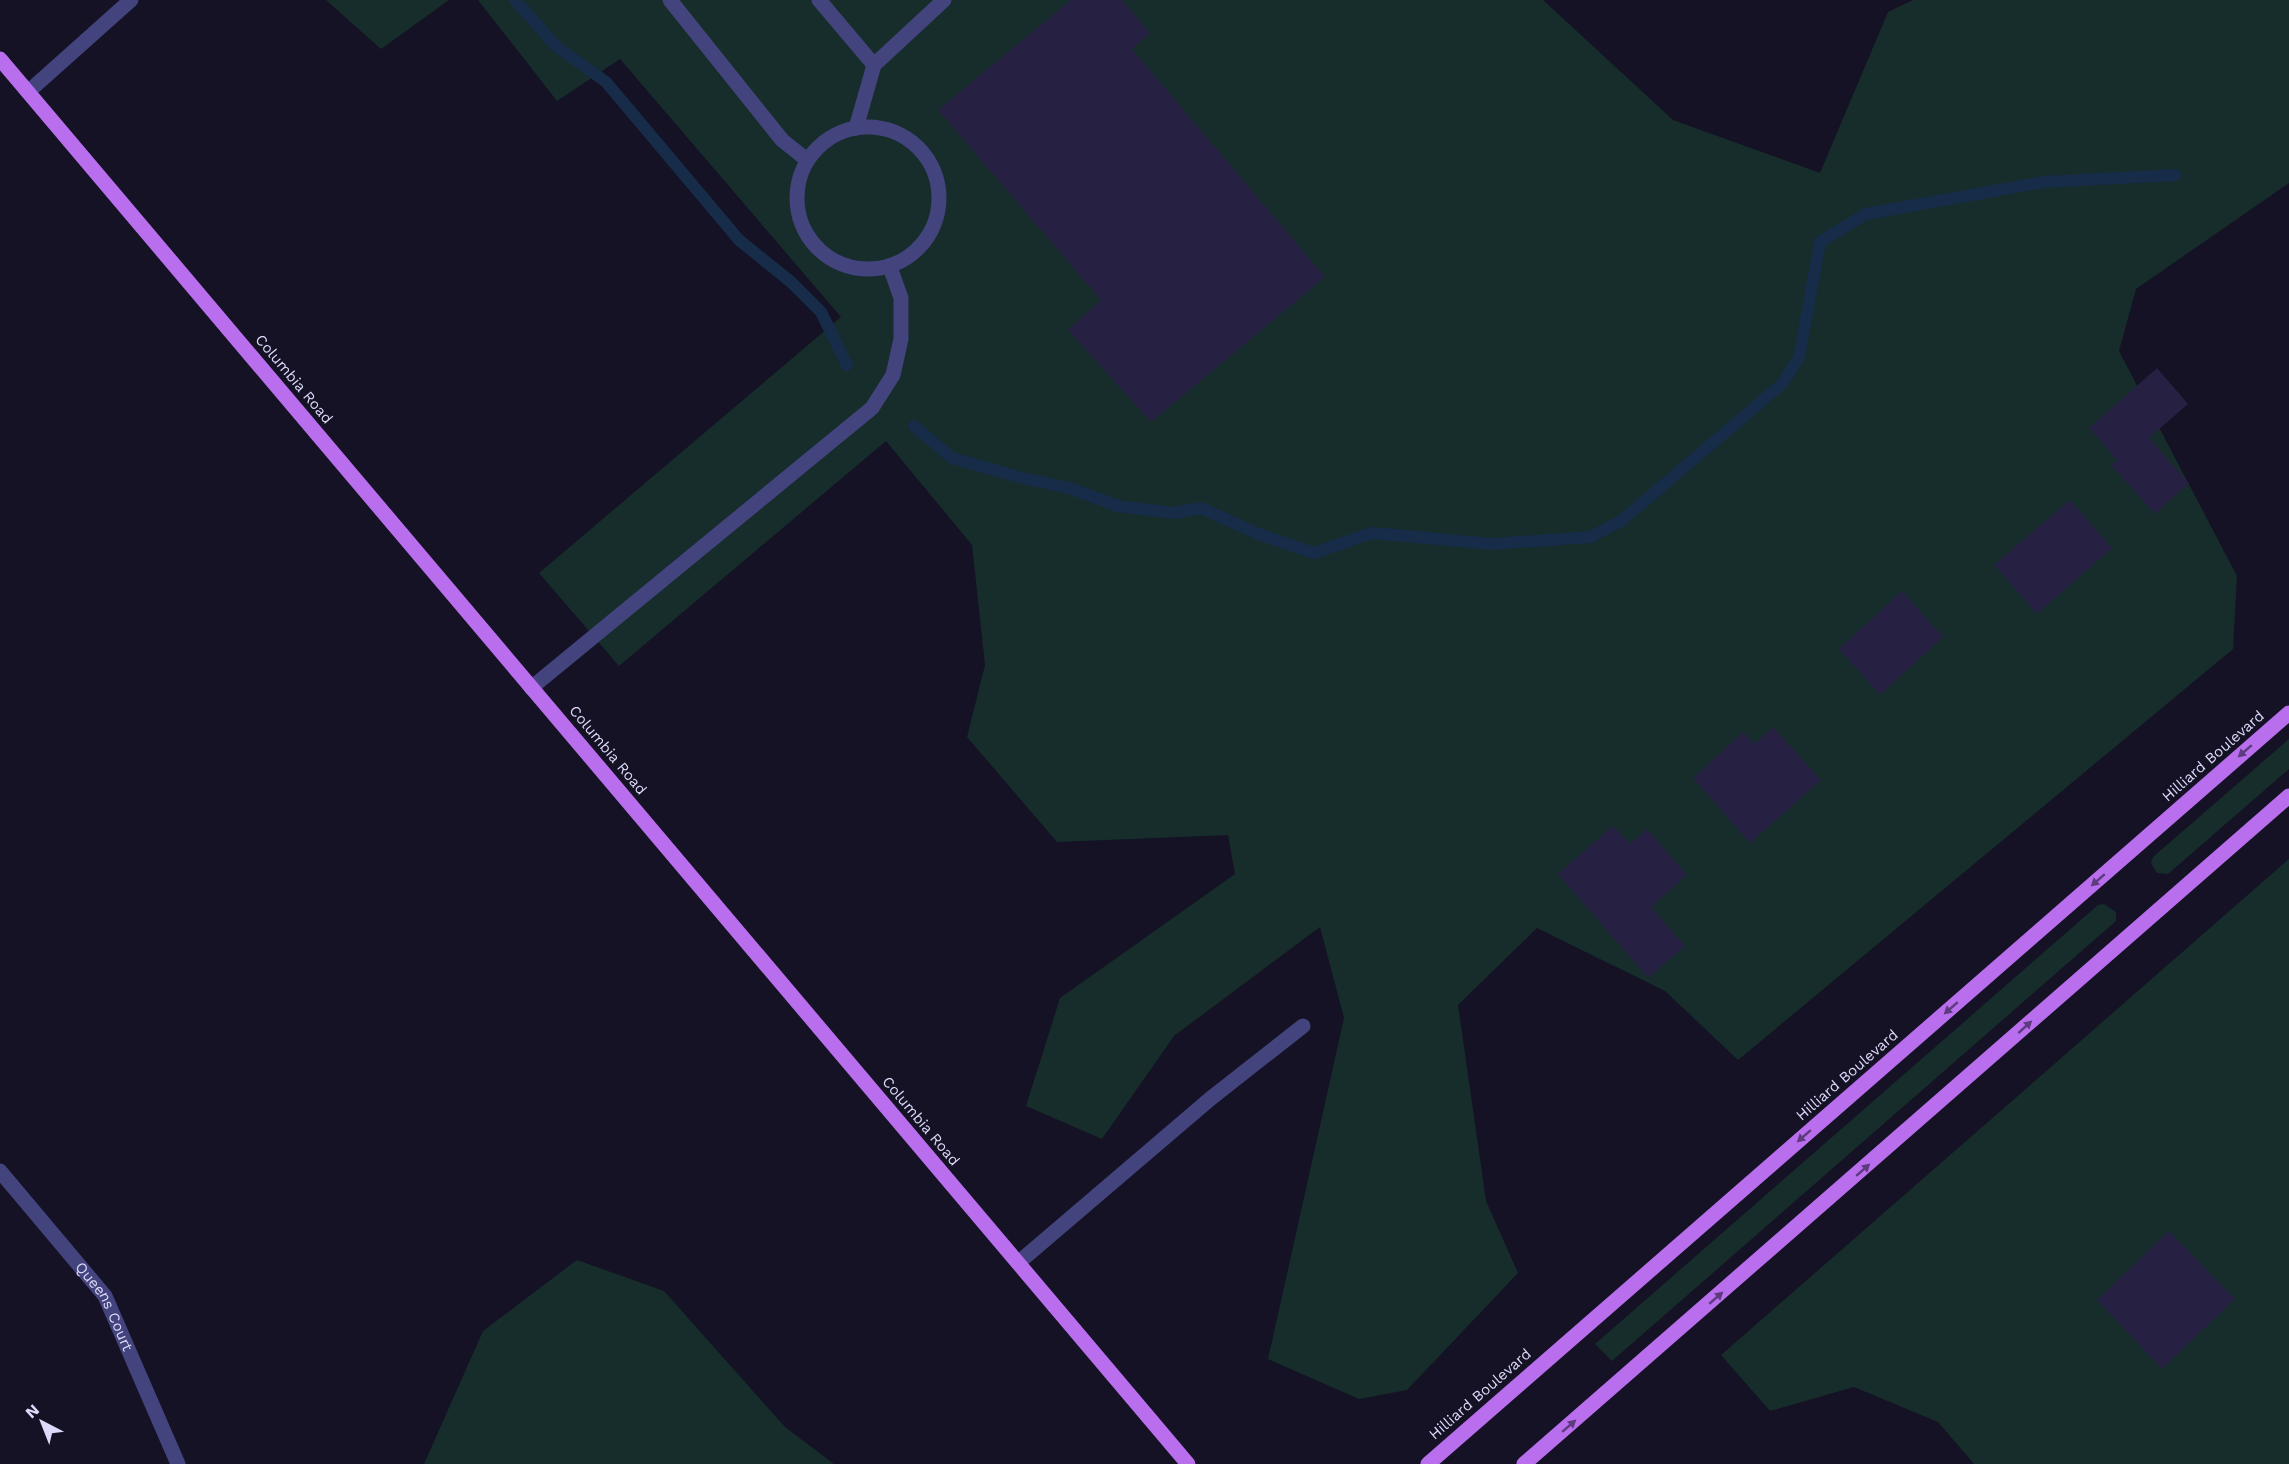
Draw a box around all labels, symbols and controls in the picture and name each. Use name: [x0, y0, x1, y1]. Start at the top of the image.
street label: Columbia Road: [252, 331, 336, 427]
street label: Columbia Road: [566, 702, 650, 798]
street label: Hilliard Boulevard: [2158, 707, 2268, 805]
one-way arrow: [2238, 744, 2253, 757]
one-way arrow: [2091, 873, 2106, 886]
one-way arrow: [1944, 1001, 1959, 1015]
one-way arrow: [2017, 1021, 2032, 1034]
street label: Hilliard Boulevard: [1792, 1026, 1902, 1124]
street label: Columbia Road: [879, 1073, 963, 1169]
one-way arrow: [1797, 1129, 1812, 1142]
one-way arrow: [1855, 1164, 1870, 1177]
street label: Queens Court: [71, 1258, 137, 1354]
one-way arrow: [1708, 1292, 1723, 1305]
street label: Hilliard Boulevard: [1425, 1345, 1535, 1443]
north arrow: [12, 1392, 72, 1452]
text: N: [22, 1400, 43, 1422]
one-way arrow: [1561, 1420, 1576, 1433]

